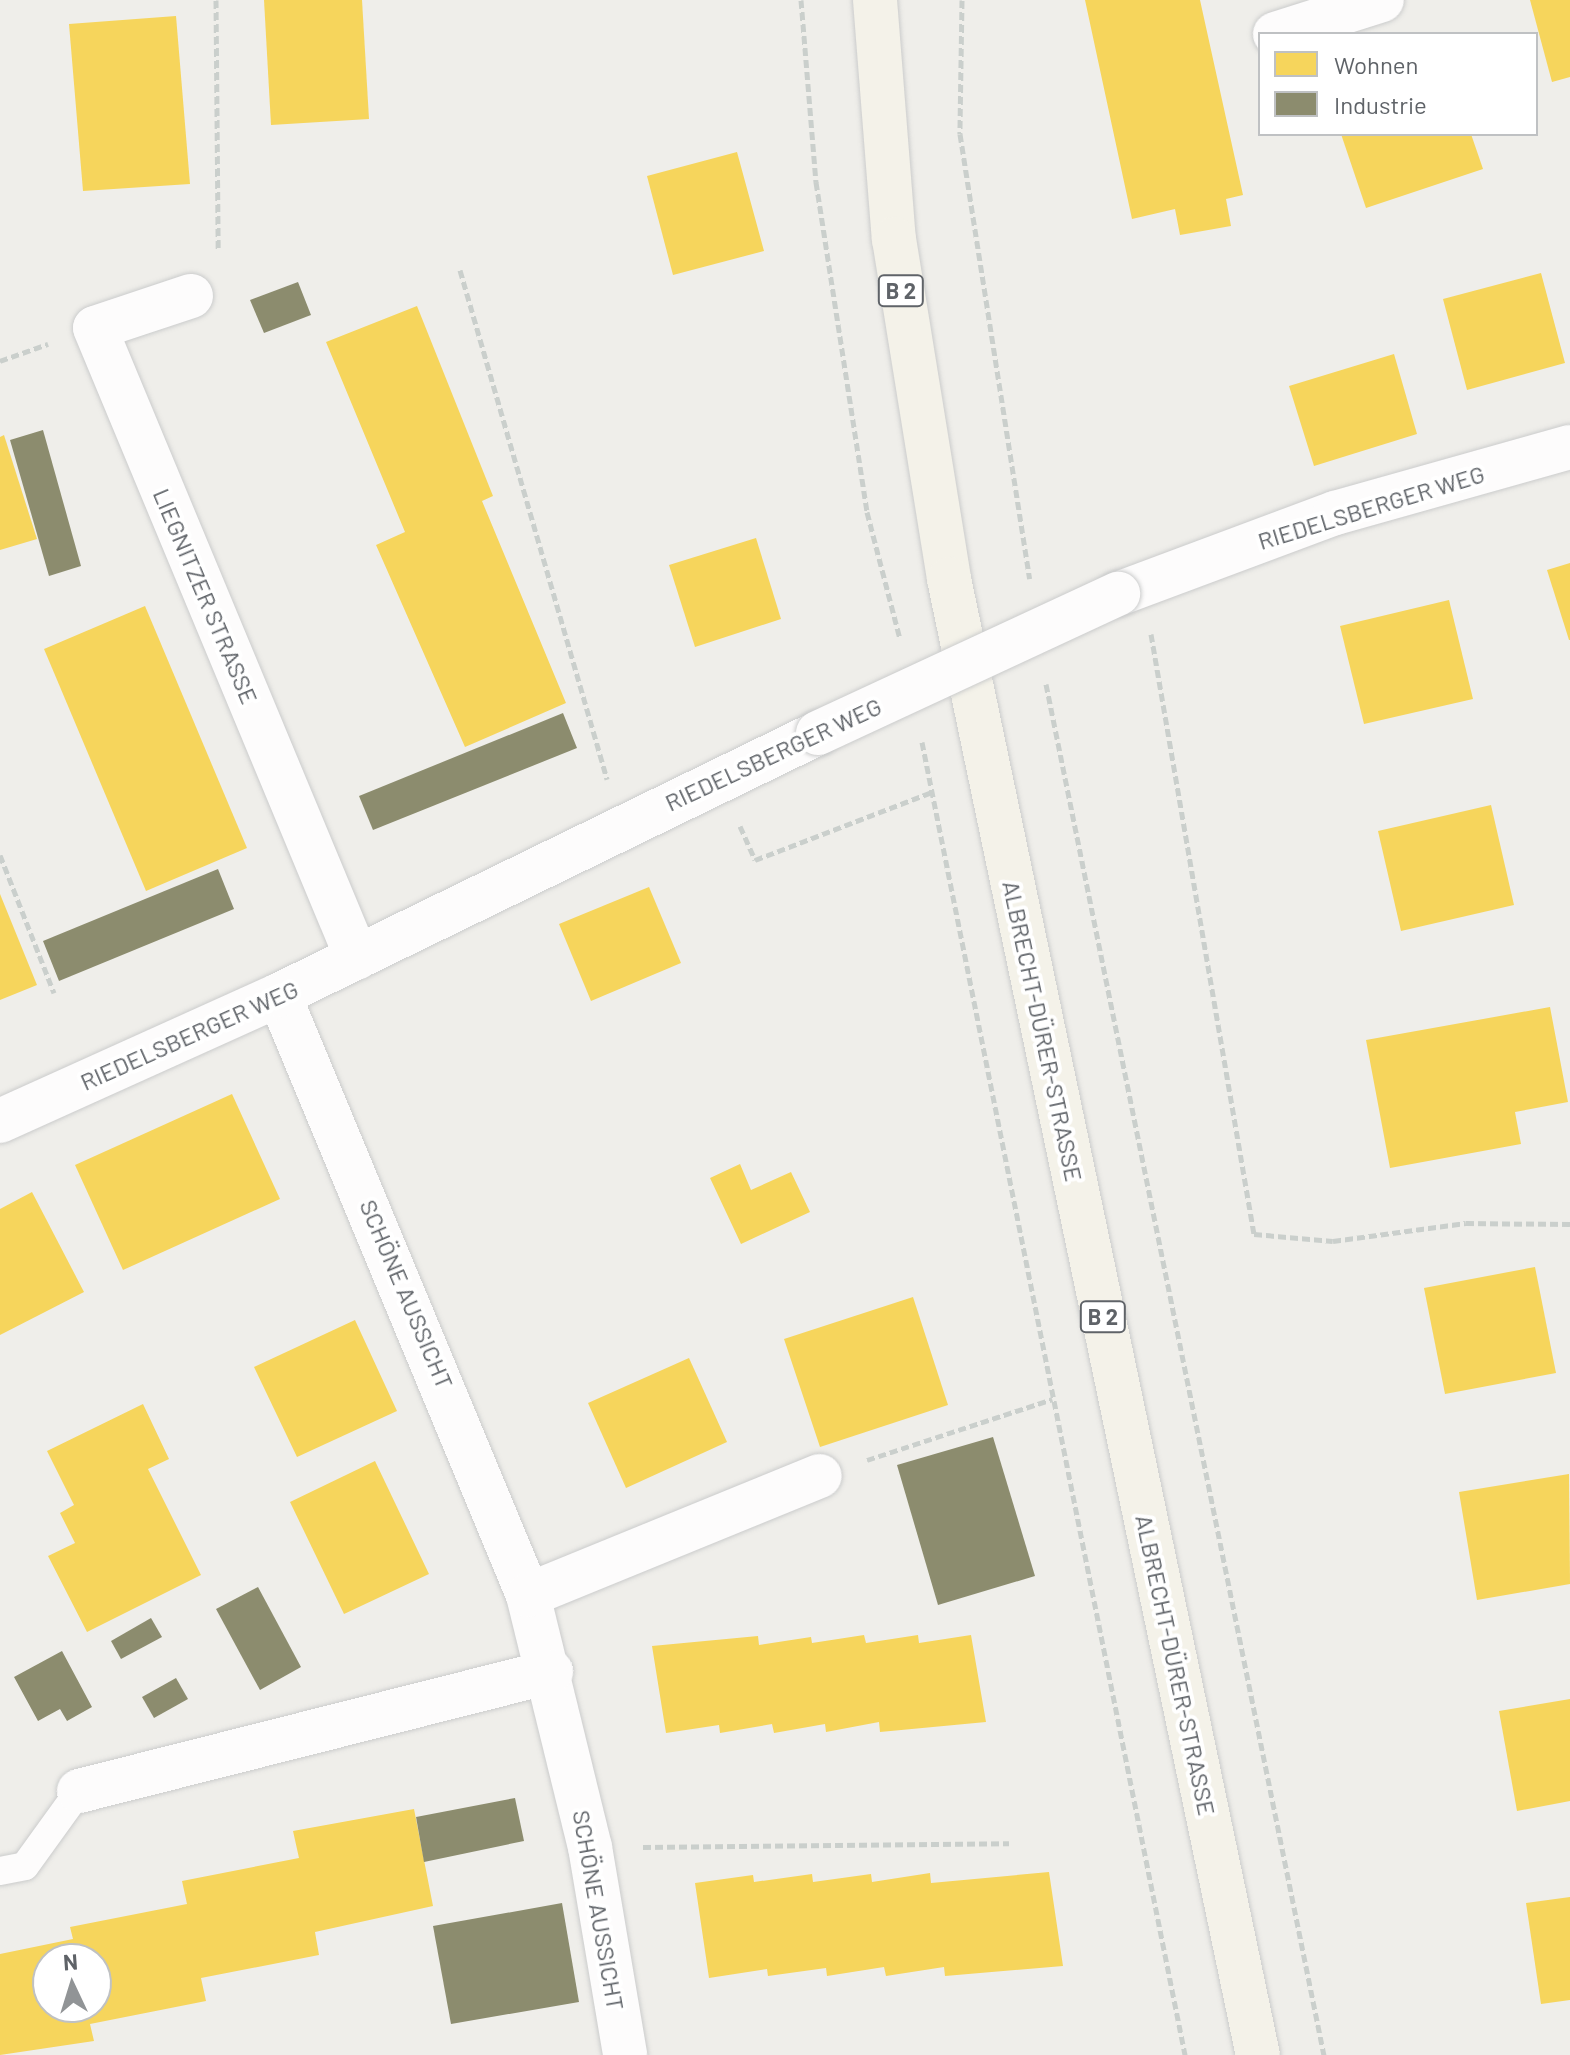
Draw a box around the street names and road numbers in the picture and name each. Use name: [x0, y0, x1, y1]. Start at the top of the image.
road number: B 2: [877, 273, 925, 309]
street label: RIEDELSBERGER WEG: [1254, 459, 1488, 555]
street label: LIEGNITZER STRASSE: [148, 484, 264, 708]
street label: RIEDELSBERGER WEG: [660, 691, 886, 817]
street label: ALBRECHT-DÜRER-STRASSE: [997, 878, 1089, 1184]
street label: RIEDELSBERGER WEG: [76, 974, 302, 1096]
street label: SCHÖNE AUSSICHT: [354, 1195, 460, 1393]
road number: B 2: [1079, 1299, 1127, 1335]
street label: ALBRECHT-DÜRER-STRASSE: [1130, 1512, 1222, 1818]
street label: SCHÖNE AUSSICHT: [567, 1808, 631, 2012]

